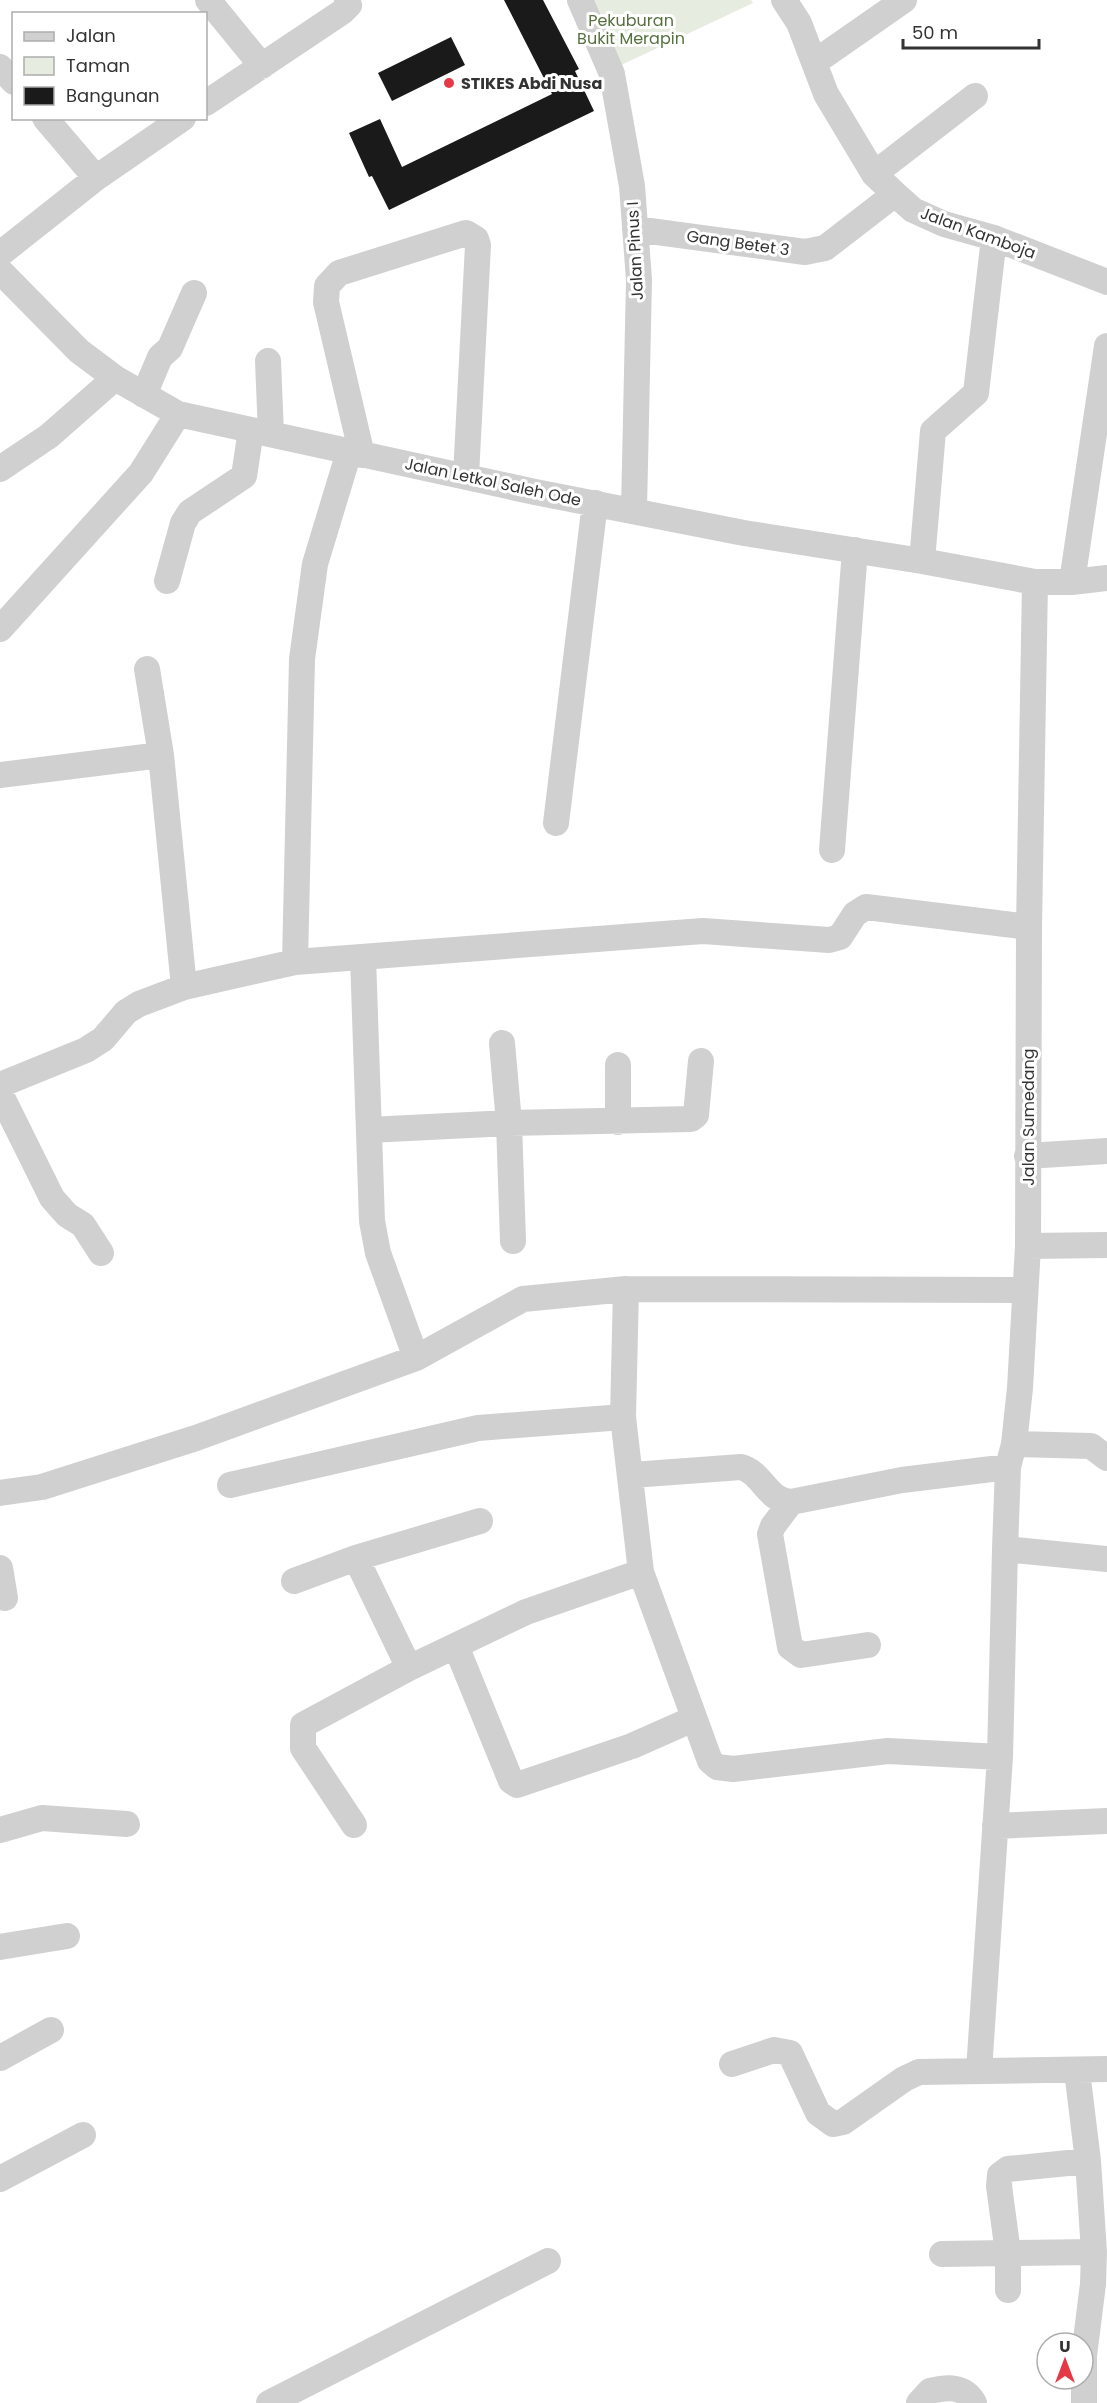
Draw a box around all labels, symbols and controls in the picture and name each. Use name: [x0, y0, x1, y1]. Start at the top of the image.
park label: Pekuburan Bukit Merapin: [577, 9, 685, 50]
legend: [12, 12, 207, 120]
scale bar: [903, 12, 1040, 50]
text: 50 m: [912, 20, 958, 45]
text: Jalan: [66, 23, 116, 48]
text: Taman: [66, 53, 130, 78]
place label: STIKES Abdi Nusa: [461, 72, 602, 95]
marker: STIKES Abdi Nusa: [442, 76, 456, 90]
text: Bangunan: [66, 83, 160, 108]
street label: Jalan Pinus I: [621, 201, 649, 301]
street label: Jalan Kamboja: [917, 201, 1039, 265]
street label: Gang Betet 3: [685, 224, 791, 262]
street label: Jalan Letkol Saleh Ode: [403, 452, 583, 512]
street label: Jalan Sumedang: [1017, 1048, 1040, 1186]
north arrow: [1035, 2331, 1095, 2391]
text: U: [1059, 2335, 1071, 2358]

